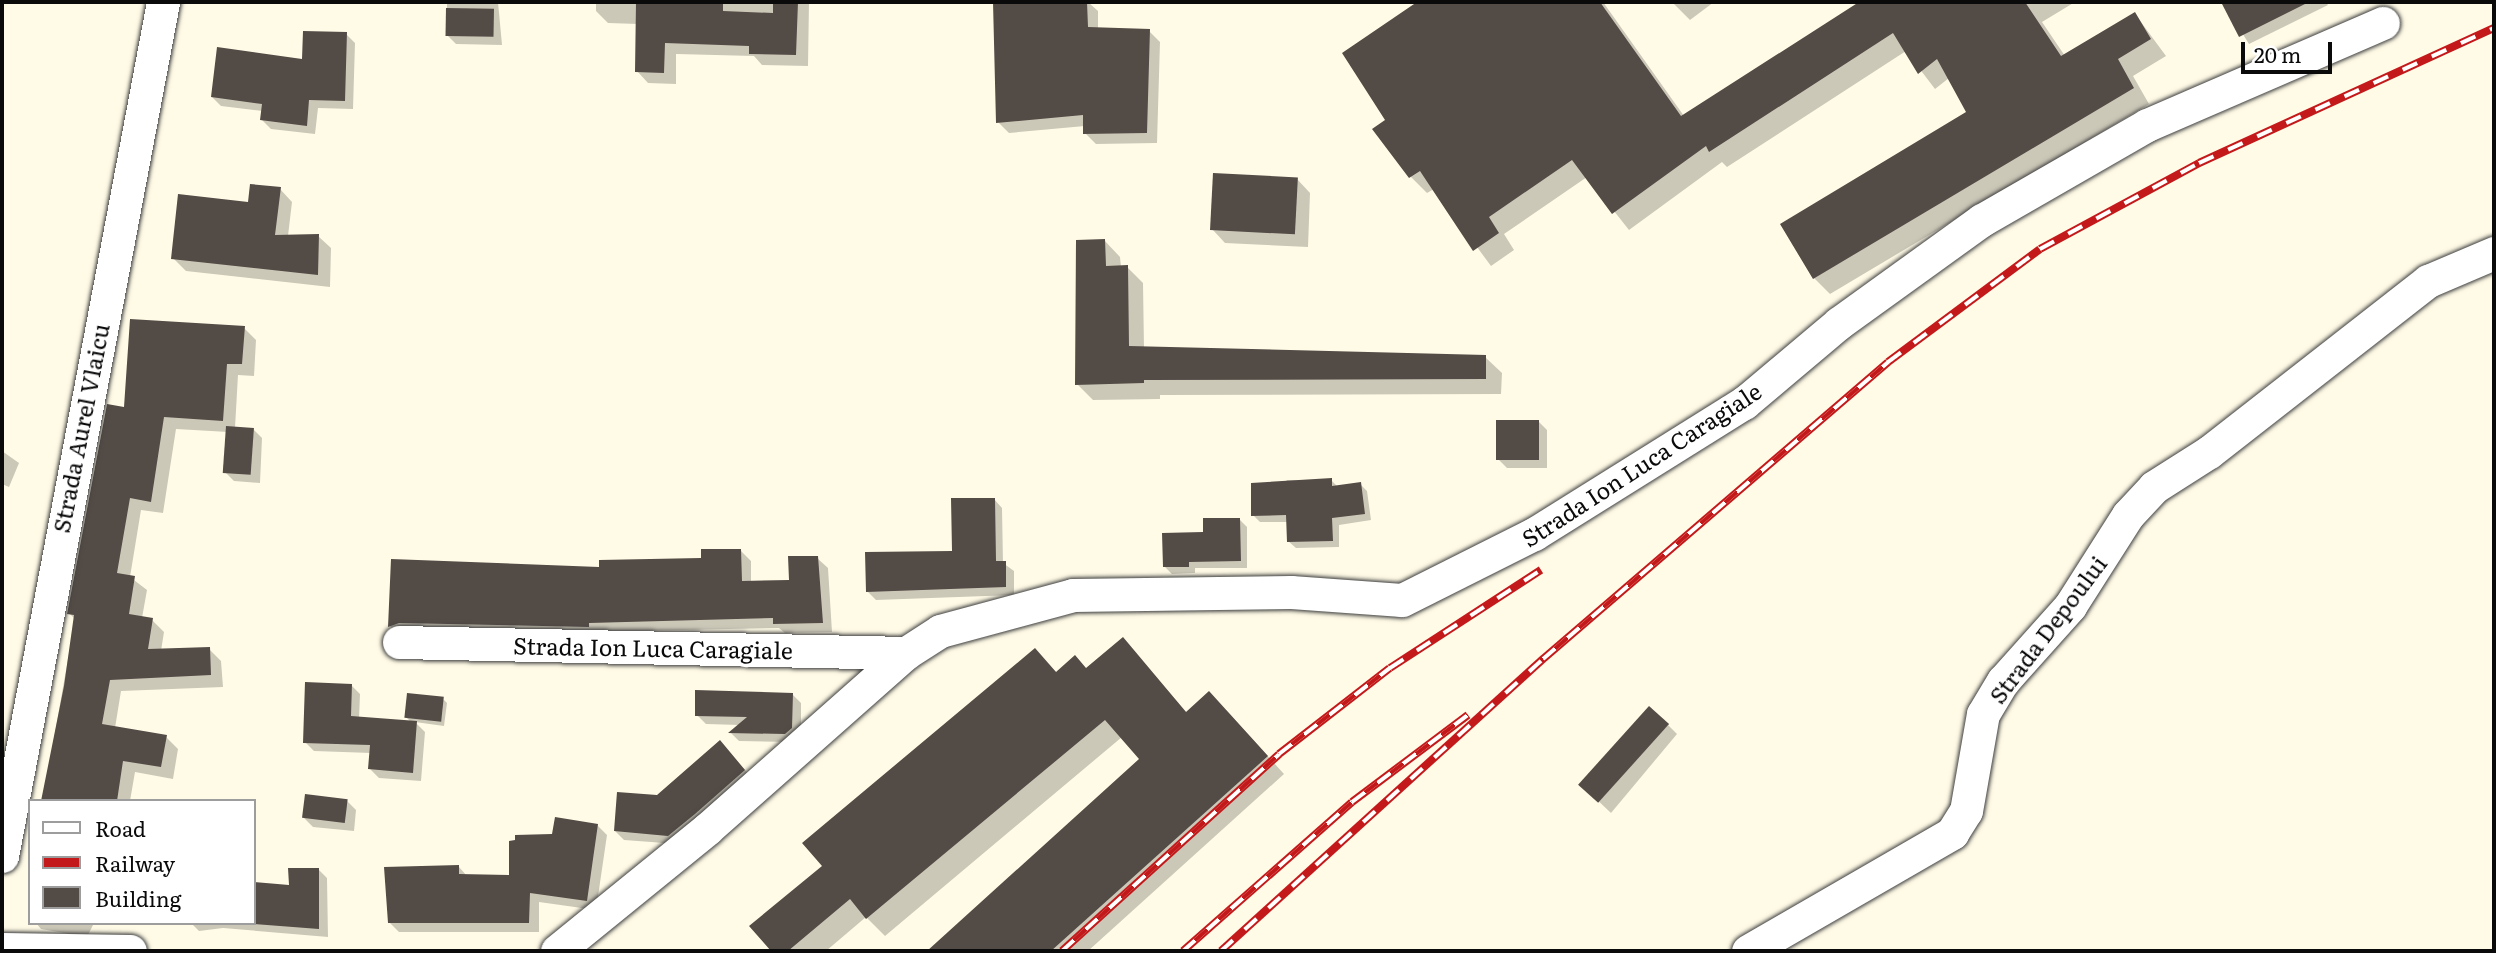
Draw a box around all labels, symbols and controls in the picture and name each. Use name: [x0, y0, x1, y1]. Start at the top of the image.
scale bar: [2244, 28, 2335, 72]
text: 20 m: [2254, 38, 2301, 69]
street label: Strada Aurel Vlaicu: [46, 321, 114, 535]
street label: Strada Ion Luca Caragiale: [1516, 376, 1766, 552]
street label: Strada Depoului: [1983, 550, 2111, 708]
street label: Strada Ion Luca Caragiale: [513, 631, 793, 663]
legend: [28, 799, 256, 925]
text: Road: [95, 812, 146, 843]
text: Railway: [95, 847, 175, 878]
text: Building: [95, 882, 181, 913]

